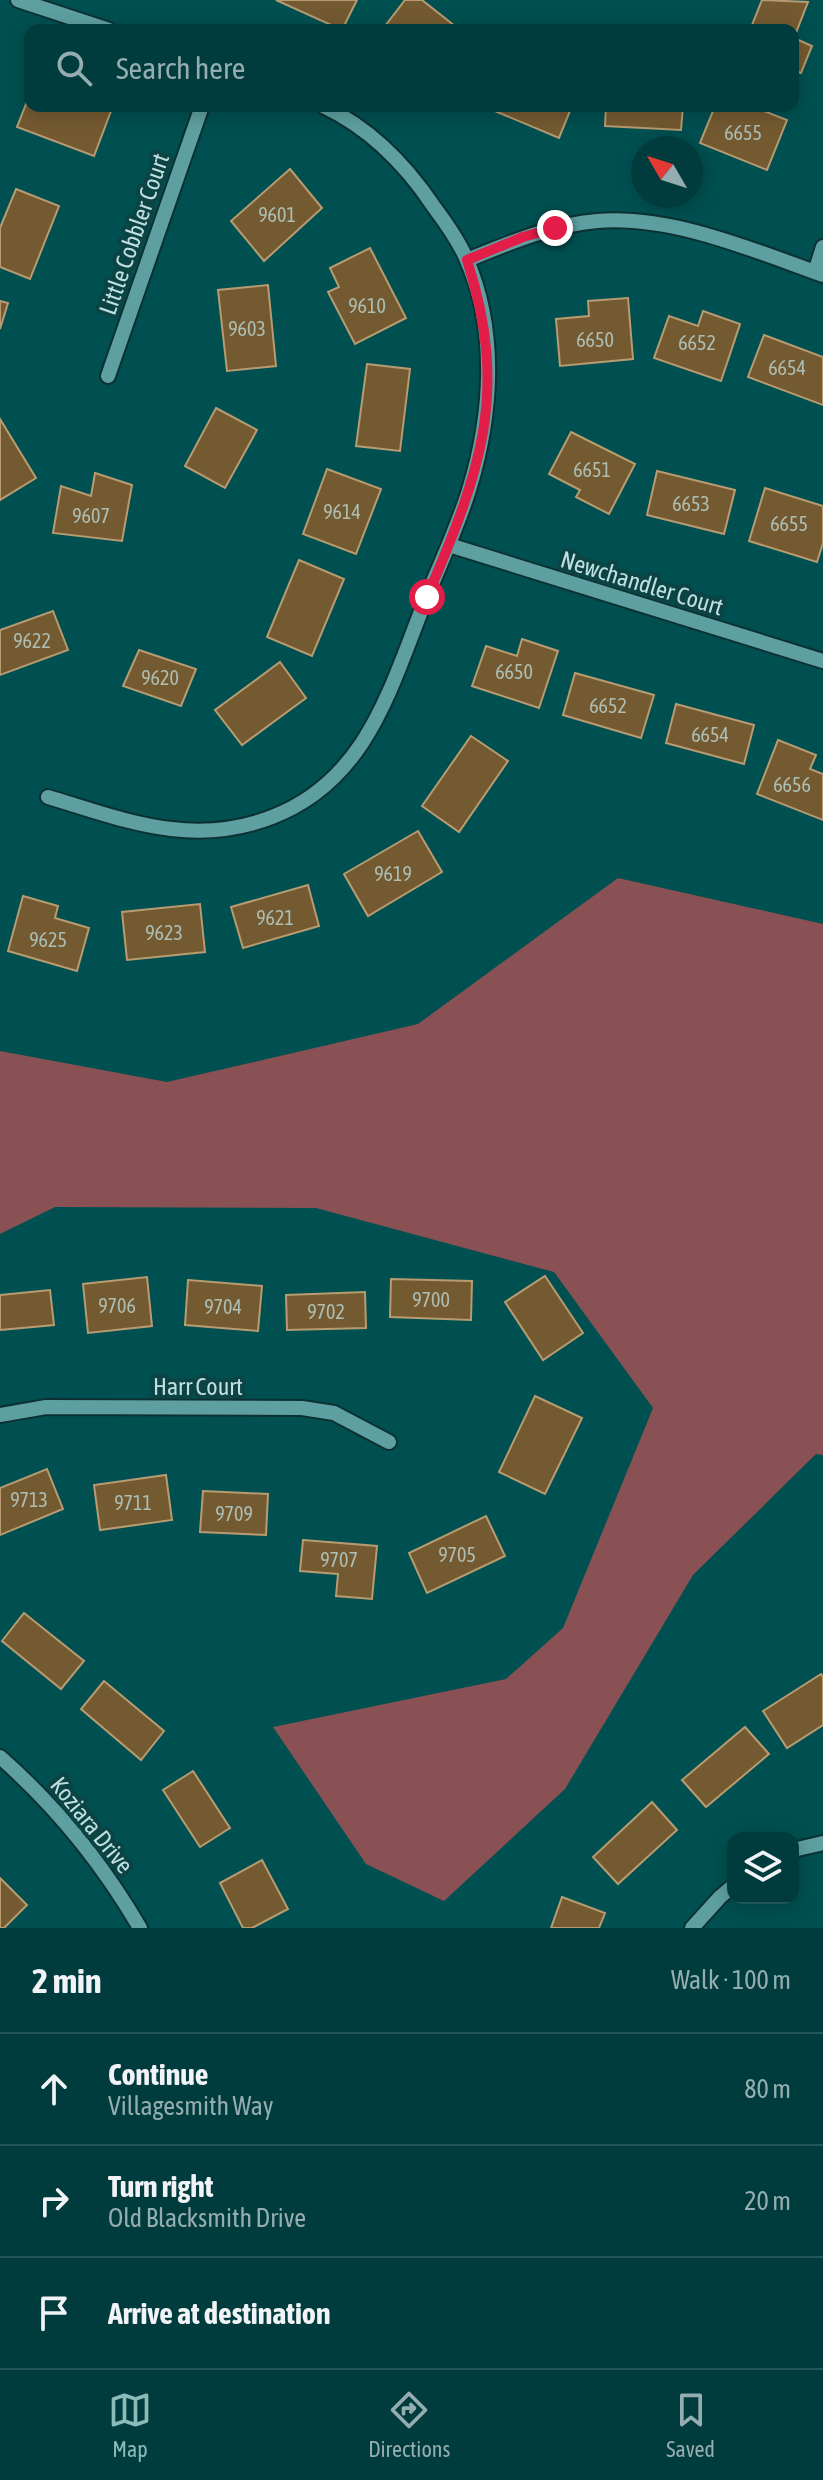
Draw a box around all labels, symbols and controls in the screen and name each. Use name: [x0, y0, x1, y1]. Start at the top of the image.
search box: [24, 24, 799, 112]
icon: search: [52, 46, 96, 90]
text: Search here: [116, 51, 245, 85]
house number: 6655: [724, 121, 762, 144]
north arrow: [631, 136, 703, 208]
street label: Little Cobbler Court: [94, 150, 174, 318]
house number: 9601: [258, 203, 296, 226]
route end: [537, 210, 573, 246]
house number: 9610: [348, 294, 386, 317]
house number: 9603: [228, 317, 266, 340]
house number: 6650: [576, 328, 614, 351]
house number: 6652: [678, 331, 716, 354]
house number: 6654: [768, 356, 806, 379]
house number: 6651: [573, 458, 611, 481]
house number: 6653: [672, 492, 710, 515]
house number: 9614: [323, 500, 361, 523]
house number: 9607: [72, 504, 110, 527]
house number: 6655: [770, 512, 808, 535]
street label: Newchandler Court: [558, 545, 727, 621]
route start: [409, 579, 445, 615]
house number: 9622: [13, 629, 51, 652]
house number: 6650: [495, 660, 533, 683]
house number: 9620: [141, 666, 179, 689]
house number: 6652: [589, 694, 627, 717]
house number: 6654: [691, 723, 729, 746]
house number: 6656: [773, 773, 811, 796]
house number: 9619: [374, 862, 412, 885]
house number: 9621: [256, 906, 294, 929]
house number: 9623: [145, 921, 183, 944]
house number: 9625: [29, 928, 67, 951]
house number: 9700: [412, 1288, 450, 1311]
house number: 9706: [98, 1294, 136, 1317]
house number: 9704: [204, 1295, 242, 1318]
house number: 9702: [307, 1300, 345, 1323]
street label: Harr Court: [153, 1373, 243, 1400]
house number: 9713: [10, 1488, 48, 1511]
house number: 9711: [114, 1491, 152, 1514]
house number: 9709: [215, 1502, 253, 1525]
house number: 9705: [438, 1543, 476, 1566]
house number: 9707: [320, 1548, 358, 1571]
street label: Koziara Drive: [45, 1772, 139, 1878]
map controls: [727, 1832, 799, 1904]
button: layers: [727, 1832, 799, 1904]
text: 2 min: [32, 1961, 101, 2000]
text: Walk · 100 m: [671, 1965, 791, 1995]
text: Continue: [108, 2057, 208, 2091]
icon: ahead: [32, 2067, 76, 2111]
text: 80 m: [744, 2074, 791, 2104]
text: Villagesmith Way: [108, 2091, 273, 2121]
text: Turn right: [108, 2169, 214, 2203]
icon: right: [32, 2179, 76, 2223]
text: 20 m: [744, 2186, 791, 2216]
text: Old Blacksmith Drive: [108, 2203, 306, 2233]
icon: arrive: [32, 2291, 76, 2335]
text: Arrive at destination: [108, 2296, 330, 2330]
tab: Map: [108, 2388, 152, 2462]
tab: Directions: [368, 2388, 450, 2462]
tab: Saved: [666, 2388, 715, 2462]

